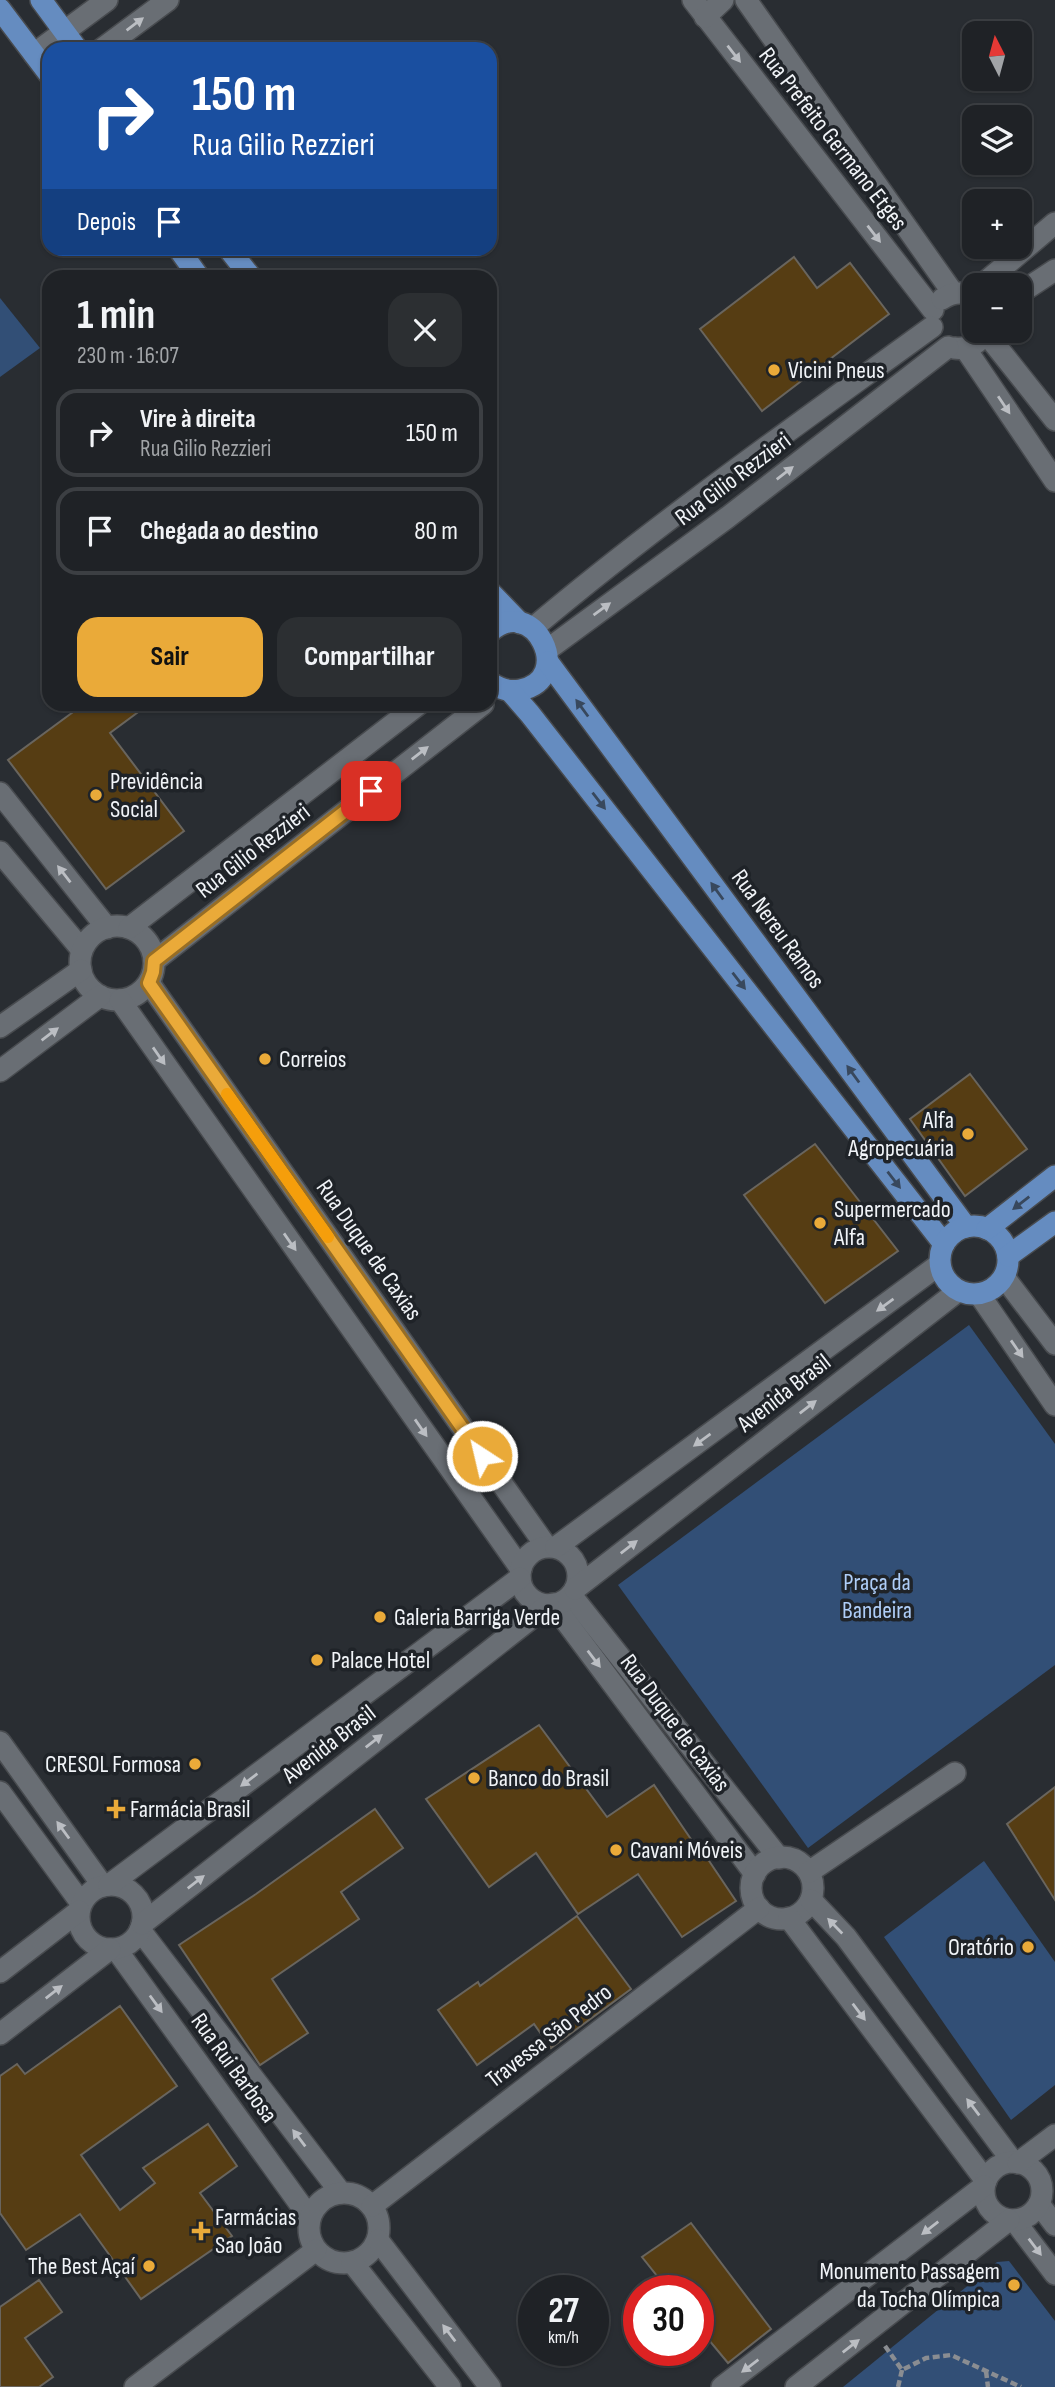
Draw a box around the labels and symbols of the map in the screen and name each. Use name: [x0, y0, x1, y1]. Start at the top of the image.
one-way arrow: [126, 18, 144, 32]
north arrow: [962, 21, 1032, 91]
street label: Rua Prefeito Germano Etges: [753, 42, 913, 236]
one-way arrow: [727, 45, 742, 63]
one-way arrow: [866, 225, 880, 243]
place label: Vicini Pneus: [788, 356, 885, 385]
marker: Vicini Pneus: [766, 362, 782, 378]
one-way arrow: [997, 396, 1011, 414]
street label: Rua Gilio Rezzieri: [670, 426, 796, 532]
one-way arrow: [775, 466, 793, 481]
one-way arrow: [593, 603, 611, 617]
one-way arrow: [575, 699, 589, 717]
one-way arrow: [411, 746, 429, 760]
pin: [341, 761, 401, 821]
place label: Previdência Social: [110, 767, 203, 824]
marker: Previdência Social: [88, 787, 104, 803]
one-way arrow: [591, 792, 606, 810]
street label: Rua Gilio Rezzieri: [190, 797, 316, 905]
street label: Rua Nereu Ramos: [725, 864, 831, 994]
one-way arrow: [57, 866, 72, 884]
one-way arrow: [711, 882, 725, 900]
one-way arrow: [731, 972, 745, 990]
one-way arrow: [41, 1027, 59, 1041]
place label: Correios: [279, 1045, 346, 1074]
one-way arrow: [152, 1047, 166, 1065]
marker: Correios: [257, 1051, 273, 1067]
one-way arrow: [846, 1065, 860, 1083]
place label: Alfa Agropecuária: [847, 1106, 954, 1163]
marker: Alfa Agropecuária: [960, 1126, 976, 1142]
one-way arrow: [886, 1170, 901, 1188]
street label: Rua Duque de Caxias: [310, 1174, 428, 1326]
place label: Supermercado Alfa: [833, 1195, 951, 1252]
one-way arrow: [1012, 1195, 1030, 1209]
marker: Supermercado Alfa: [812, 1215, 828, 1231]
one-way arrow: [283, 1233, 297, 1251]
one-way arrow: [876, 1298, 894, 1312]
one-way arrow: [1010, 1340, 1023, 1359]
street label: Avenida Brasil: [731, 1348, 836, 1439]
one-way arrow: [799, 1400, 817, 1415]
one-way arrow: [414, 1419, 428, 1437]
position arrow: [445, 1419, 519, 1493]
one-way arrow: [693, 1433, 711, 1447]
one-way arrow: [620, 1541, 638, 1555]
park label: Praça da Bandeira: [842, 1568, 912, 1625]
place label: Galeria Barriga Verde: [394, 1603, 560, 1632]
marker: Galeria Barriga Verde: [372, 1609, 388, 1625]
place label: Palace Hotel: [331, 1646, 430, 1675]
street label: Rua Duque de Caxias: [614, 1648, 736, 1798]
one-way arrow: [587, 1650, 601, 1668]
marker: Palace Hotel: [309, 1652, 325, 1668]
street label: Avenida Brasil: [276, 1699, 381, 1790]
one-way arrow: [365, 1734, 383, 1749]
place label: CRESOL Formosa: [45, 1750, 181, 1779]
marker: CRESOL Formosa: [187, 1756, 203, 1772]
place label: Banco do Brasil: [488, 1764, 609, 1793]
marker: Banco do Brasil: [466, 1770, 482, 1786]
one-way arrow: [241, 1772, 259, 1787]
place label: Farmácia Brasil: [130, 1795, 251, 1824]
marker: Farmácia Brasil: [108, 1801, 124, 1817]
one-way arrow: [56, 1821, 70, 1839]
place label: Cavani Móveis: [630, 1836, 743, 1865]
marker: Cavani Móveis: [608, 1842, 624, 1858]
one-way arrow: [187, 1875, 204, 1890]
one-way arrow: [828, 1918, 844, 1935]
place label: Oratório: [948, 1933, 1014, 1962]
marker: Oratório: [1020, 1939, 1036, 1955]
street label: Travessa São Pedro: [480, 1978, 618, 2094]
one-way arrow: [45, 1986, 63, 2000]
one-way arrow: [149, 1995, 163, 2013]
one-way arrow: [852, 2003, 866, 2021]
street label: Rua Rui Barbosa: [185, 2008, 283, 2128]
one-way arrow: [965, 2099, 980, 2117]
one-way arrow: [292, 2130, 307, 2148]
place label: Farmácias Sao João: [215, 2203, 296, 2260]
one-way arrow: [921, 2220, 939, 2234]
marker: Farmácias Sao João: [193, 2223, 209, 2239]
one-way arrow: [1027, 2238, 1042, 2256]
place label: The Best Açaí: [28, 2252, 136, 2281]
place label: Monumento Passagem da Tocha Olímpica: [819, 2257, 1000, 2314]
marker: The Best Açaí: [141, 2258, 157, 2274]
speed limit sign: 30: [623, 2275, 714, 2366]
marker: Monumento Passagem da Tocha Olímpica: [1006, 2277, 1022, 2293]
one-way arrow: [441, 2324, 456, 2342]
one-way arrow: [841, 2338, 859, 2353]
one-way arrow: [741, 2359, 759, 2374]

